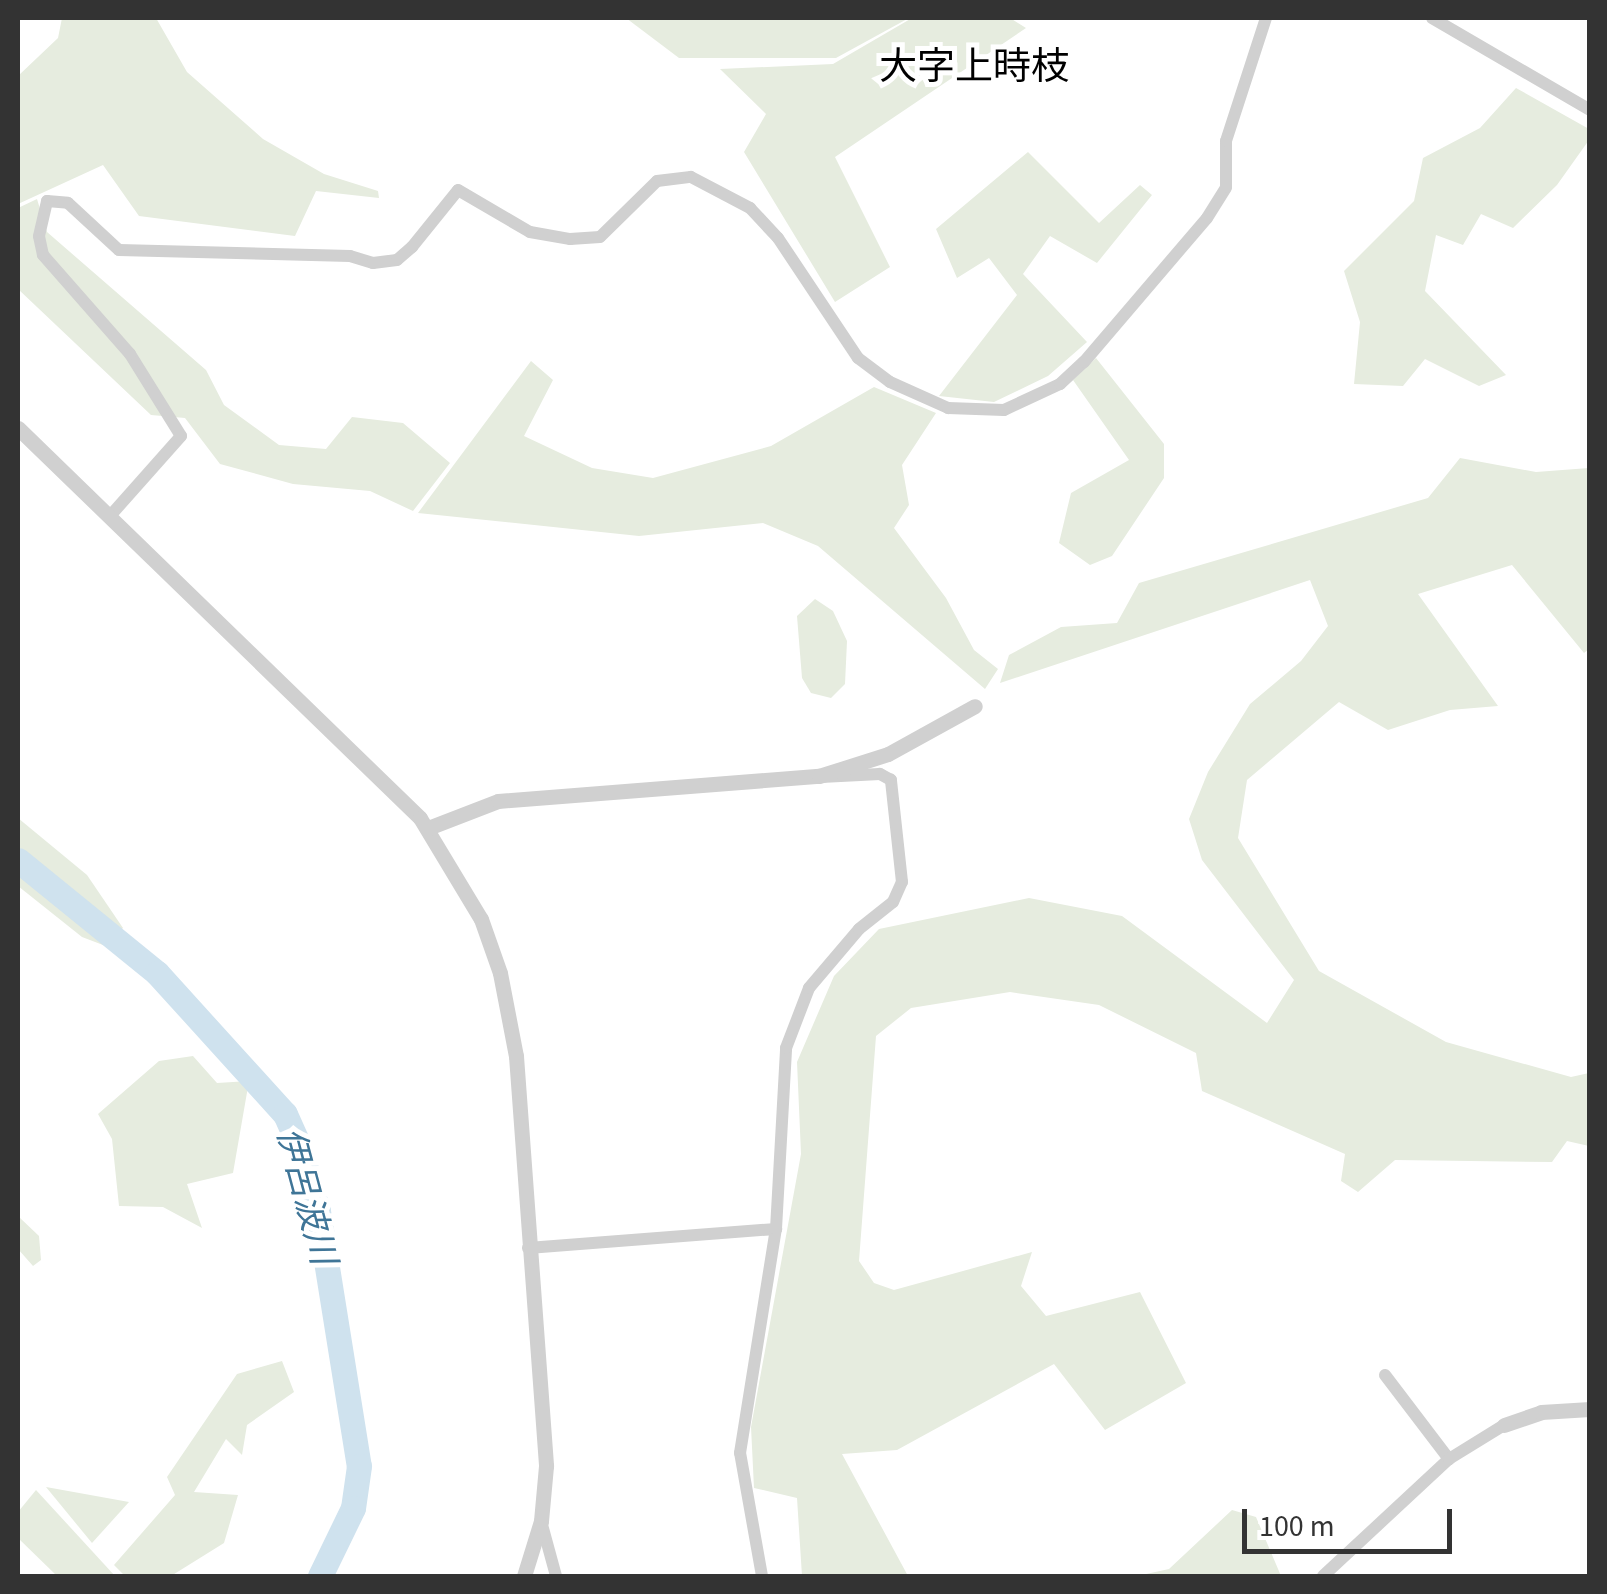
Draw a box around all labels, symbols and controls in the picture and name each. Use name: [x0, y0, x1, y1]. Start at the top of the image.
district label: 大字上時枝: [879, 45, 1069, 91]
water label: 伊呂波川: [268, 1123, 344, 1269]
scale bar: [1247, 1489, 1457, 1551]
text: 100 m: [1259, 1505, 1335, 1548]

